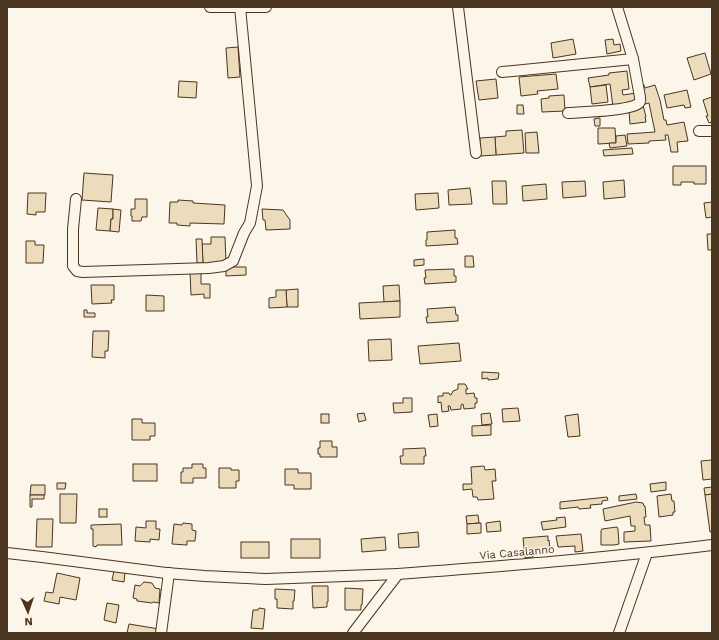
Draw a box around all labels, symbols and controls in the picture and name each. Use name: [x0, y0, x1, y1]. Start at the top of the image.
street label: Via Casalanno: [479, 543, 555, 562]
north arrow: [8, 592, 48, 632]
text: N: [24, 615, 33, 628]

